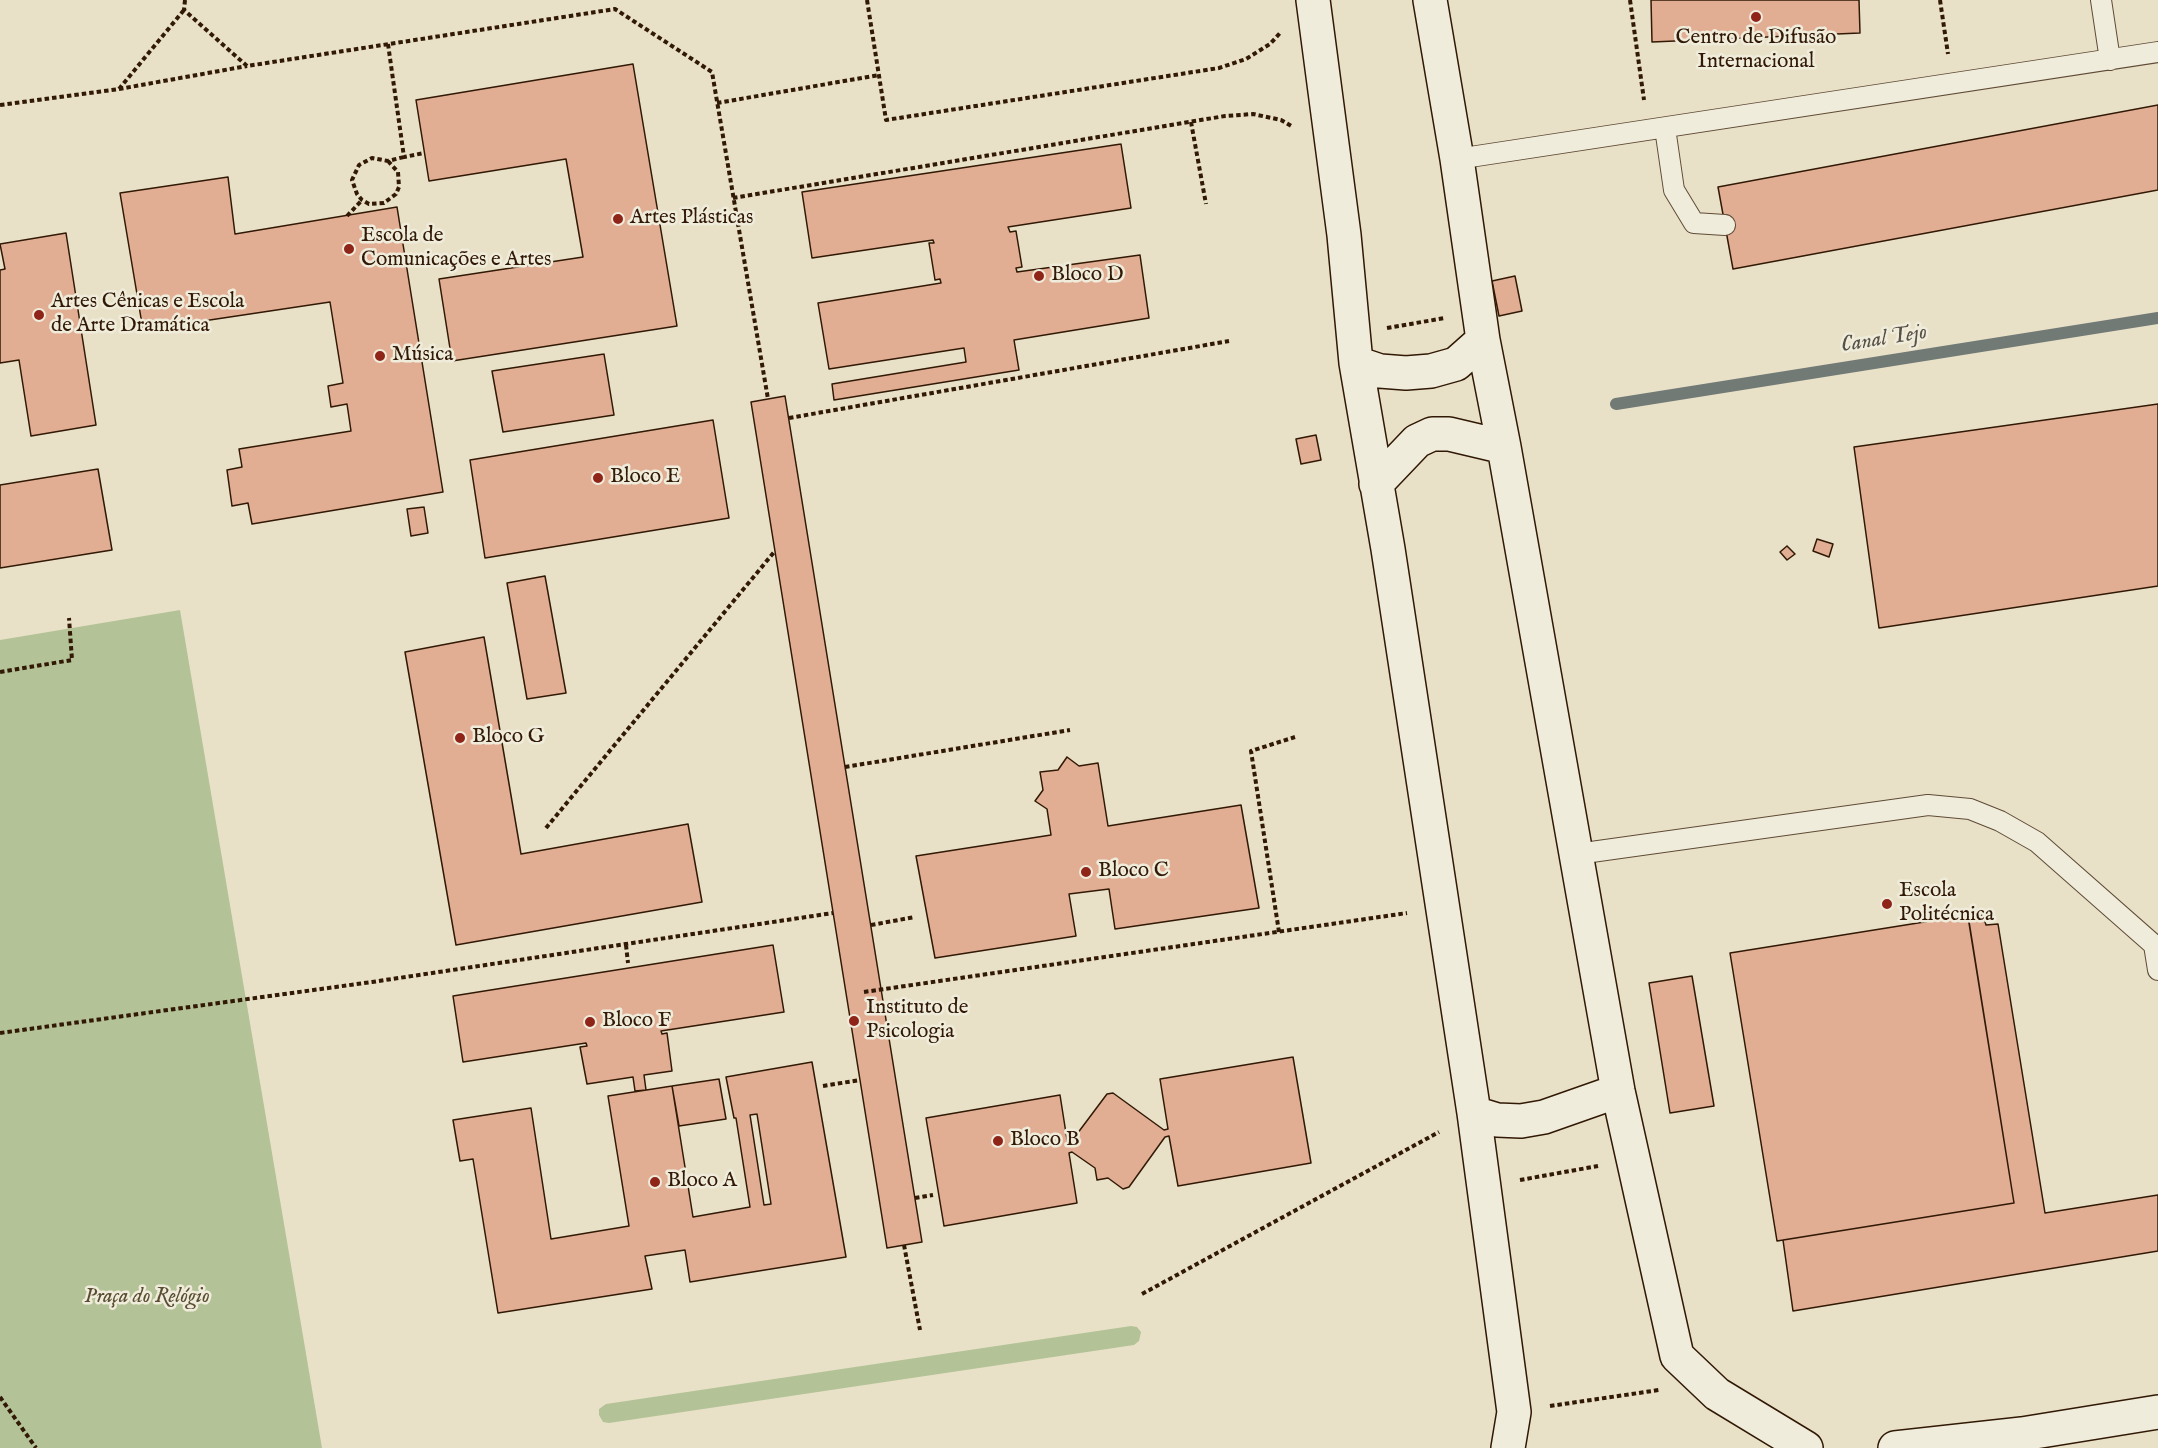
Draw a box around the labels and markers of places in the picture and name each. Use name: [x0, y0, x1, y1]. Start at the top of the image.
marker: Centro de Difusão Internacional: [1749, 10, 1763, 24]
place label: Centro de Difusão Internacional: [1676, 26, 1836, 76]
place label: Artes Plásticas: [630, 206, 753, 232]
marker: Artes Plásticas: [611, 212, 625, 226]
place label: Escola de Comunicações e Artes: [361, 224, 551, 274]
marker: Escola de Comunicações e Artes: [342, 242, 356, 256]
place label: Bloco D: [1051, 263, 1124, 289]
marker: Bloco D: [1032, 269, 1046, 283]
place label: Artes Cênicas e Escola de Arte Dramática: [51, 290, 244, 340]
marker: Artes Cênicas e Escola de Arte Dramática: [32, 308, 46, 322]
place label: Música: [392, 343, 453, 369]
marker: Música: [373, 349, 387, 363]
place label: Bloco E: [610, 465, 680, 491]
marker: Bloco E: [591, 471, 605, 485]
place label: Bloco G: [472, 725, 544, 751]
marker: Bloco G: [453, 731, 467, 745]
place label: Bloco C: [1098, 859, 1169, 885]
marker: Bloco C: [1079, 865, 1093, 879]
place label: Escola Politécnica: [1899, 879, 1994, 929]
marker: Escola Politécnica: [1880, 897, 1894, 911]
place label: Instituto de Psicologia: [866, 996, 968, 1046]
place label: Bloco F: [602, 1009, 671, 1035]
marker: Instituto de Psicologia: [847, 1014, 861, 1028]
marker: Bloco F: [583, 1015, 597, 1029]
place label: Bloco B: [1010, 1128, 1080, 1154]
marker: Bloco B: [991, 1134, 1005, 1148]
place label: Bloco A: [667, 1169, 737, 1195]
marker: Bloco A: [648, 1175, 662, 1189]

